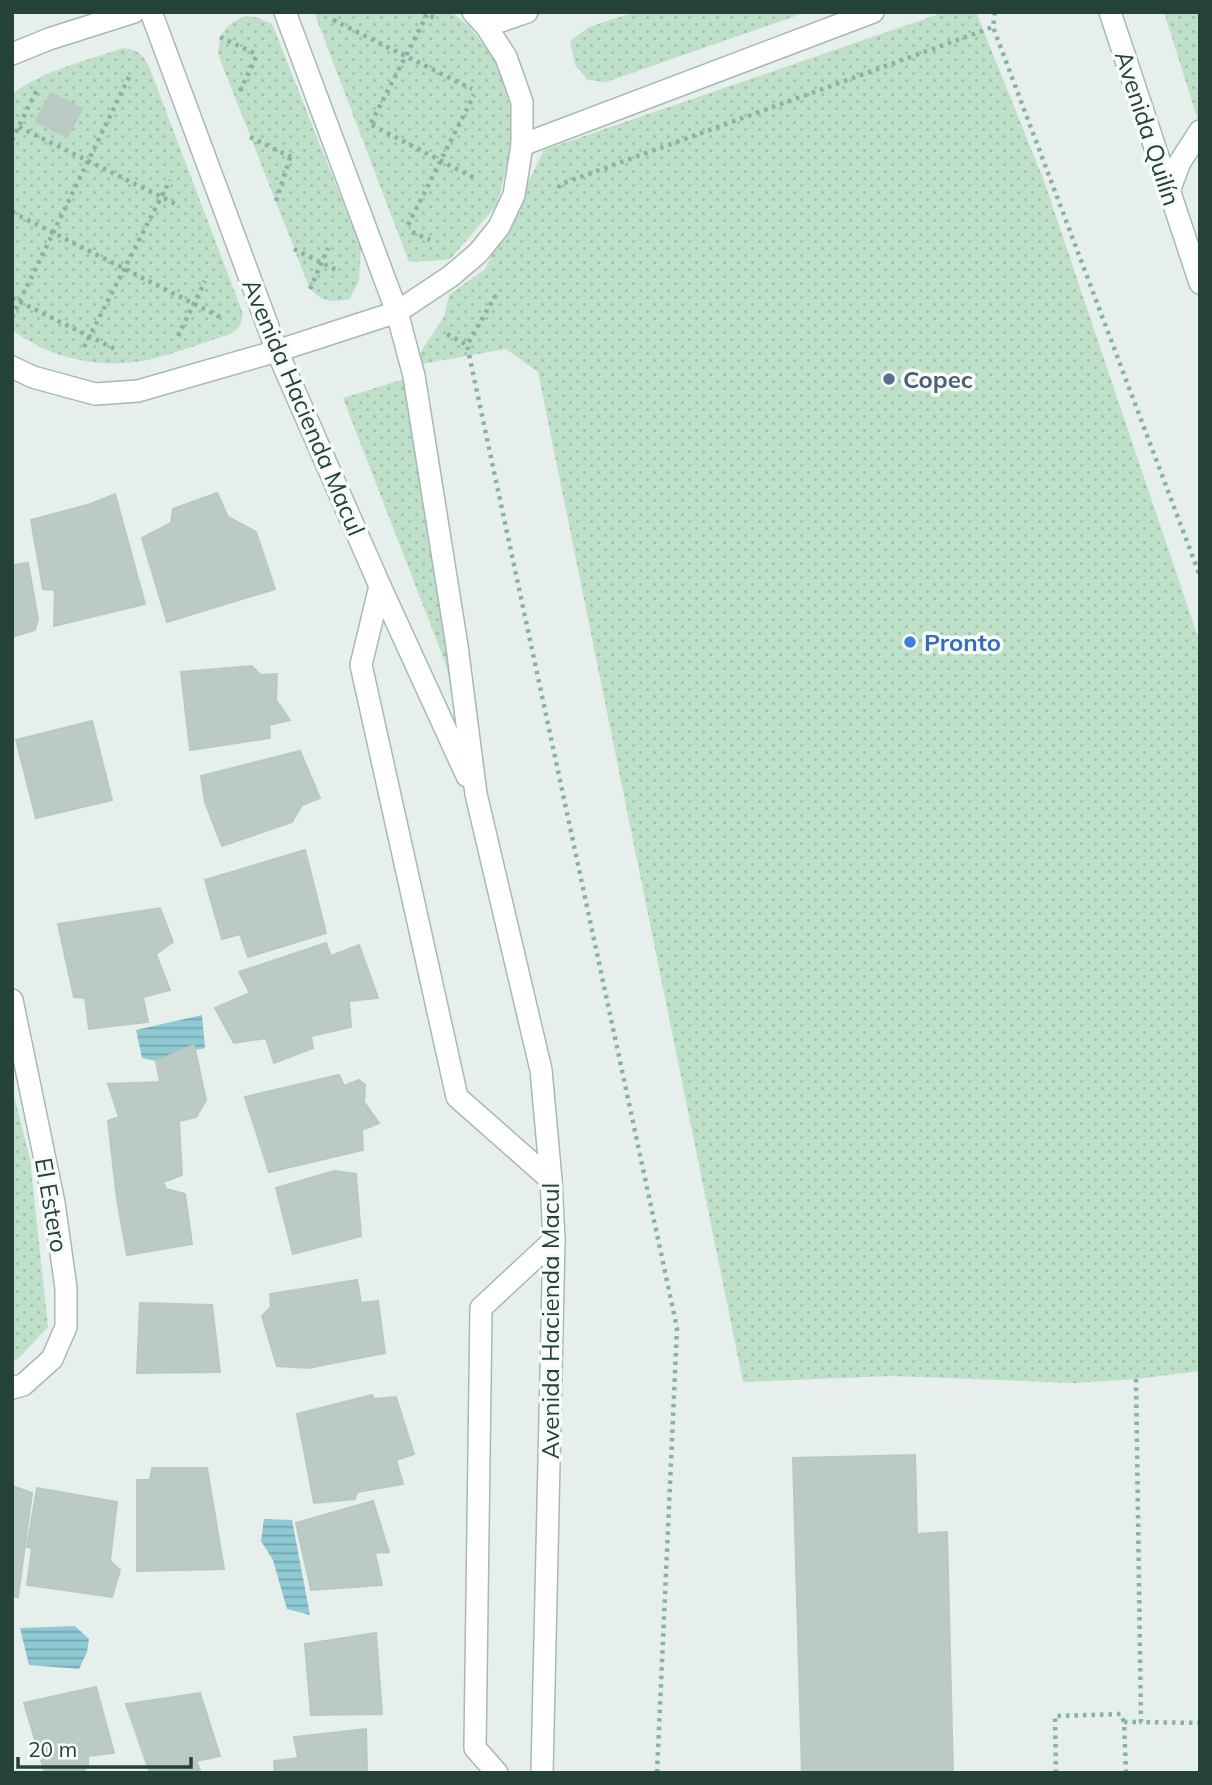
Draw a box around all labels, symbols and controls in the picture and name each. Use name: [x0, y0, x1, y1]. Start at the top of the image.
street label: Avenida Quilín: [1109, 47, 1187, 209]
street label: Avenida Hacienda Macul: [236, 274, 372, 540]
place label: Copec: [903, 364, 973, 394]
marker: Copec: [881, 371, 897, 387]
place label: Pronto: [924, 627, 1001, 657]
marker: Pronto: [902, 634, 918, 650]
street label: El Estero: [29, 1155, 75, 1255]
street label: Avenida Hacienda Macul: [535, 1183, 565, 1459]
scale bar: [18, 1726, 191, 1770]
text: 20 m: [28, 1736, 77, 1762]

